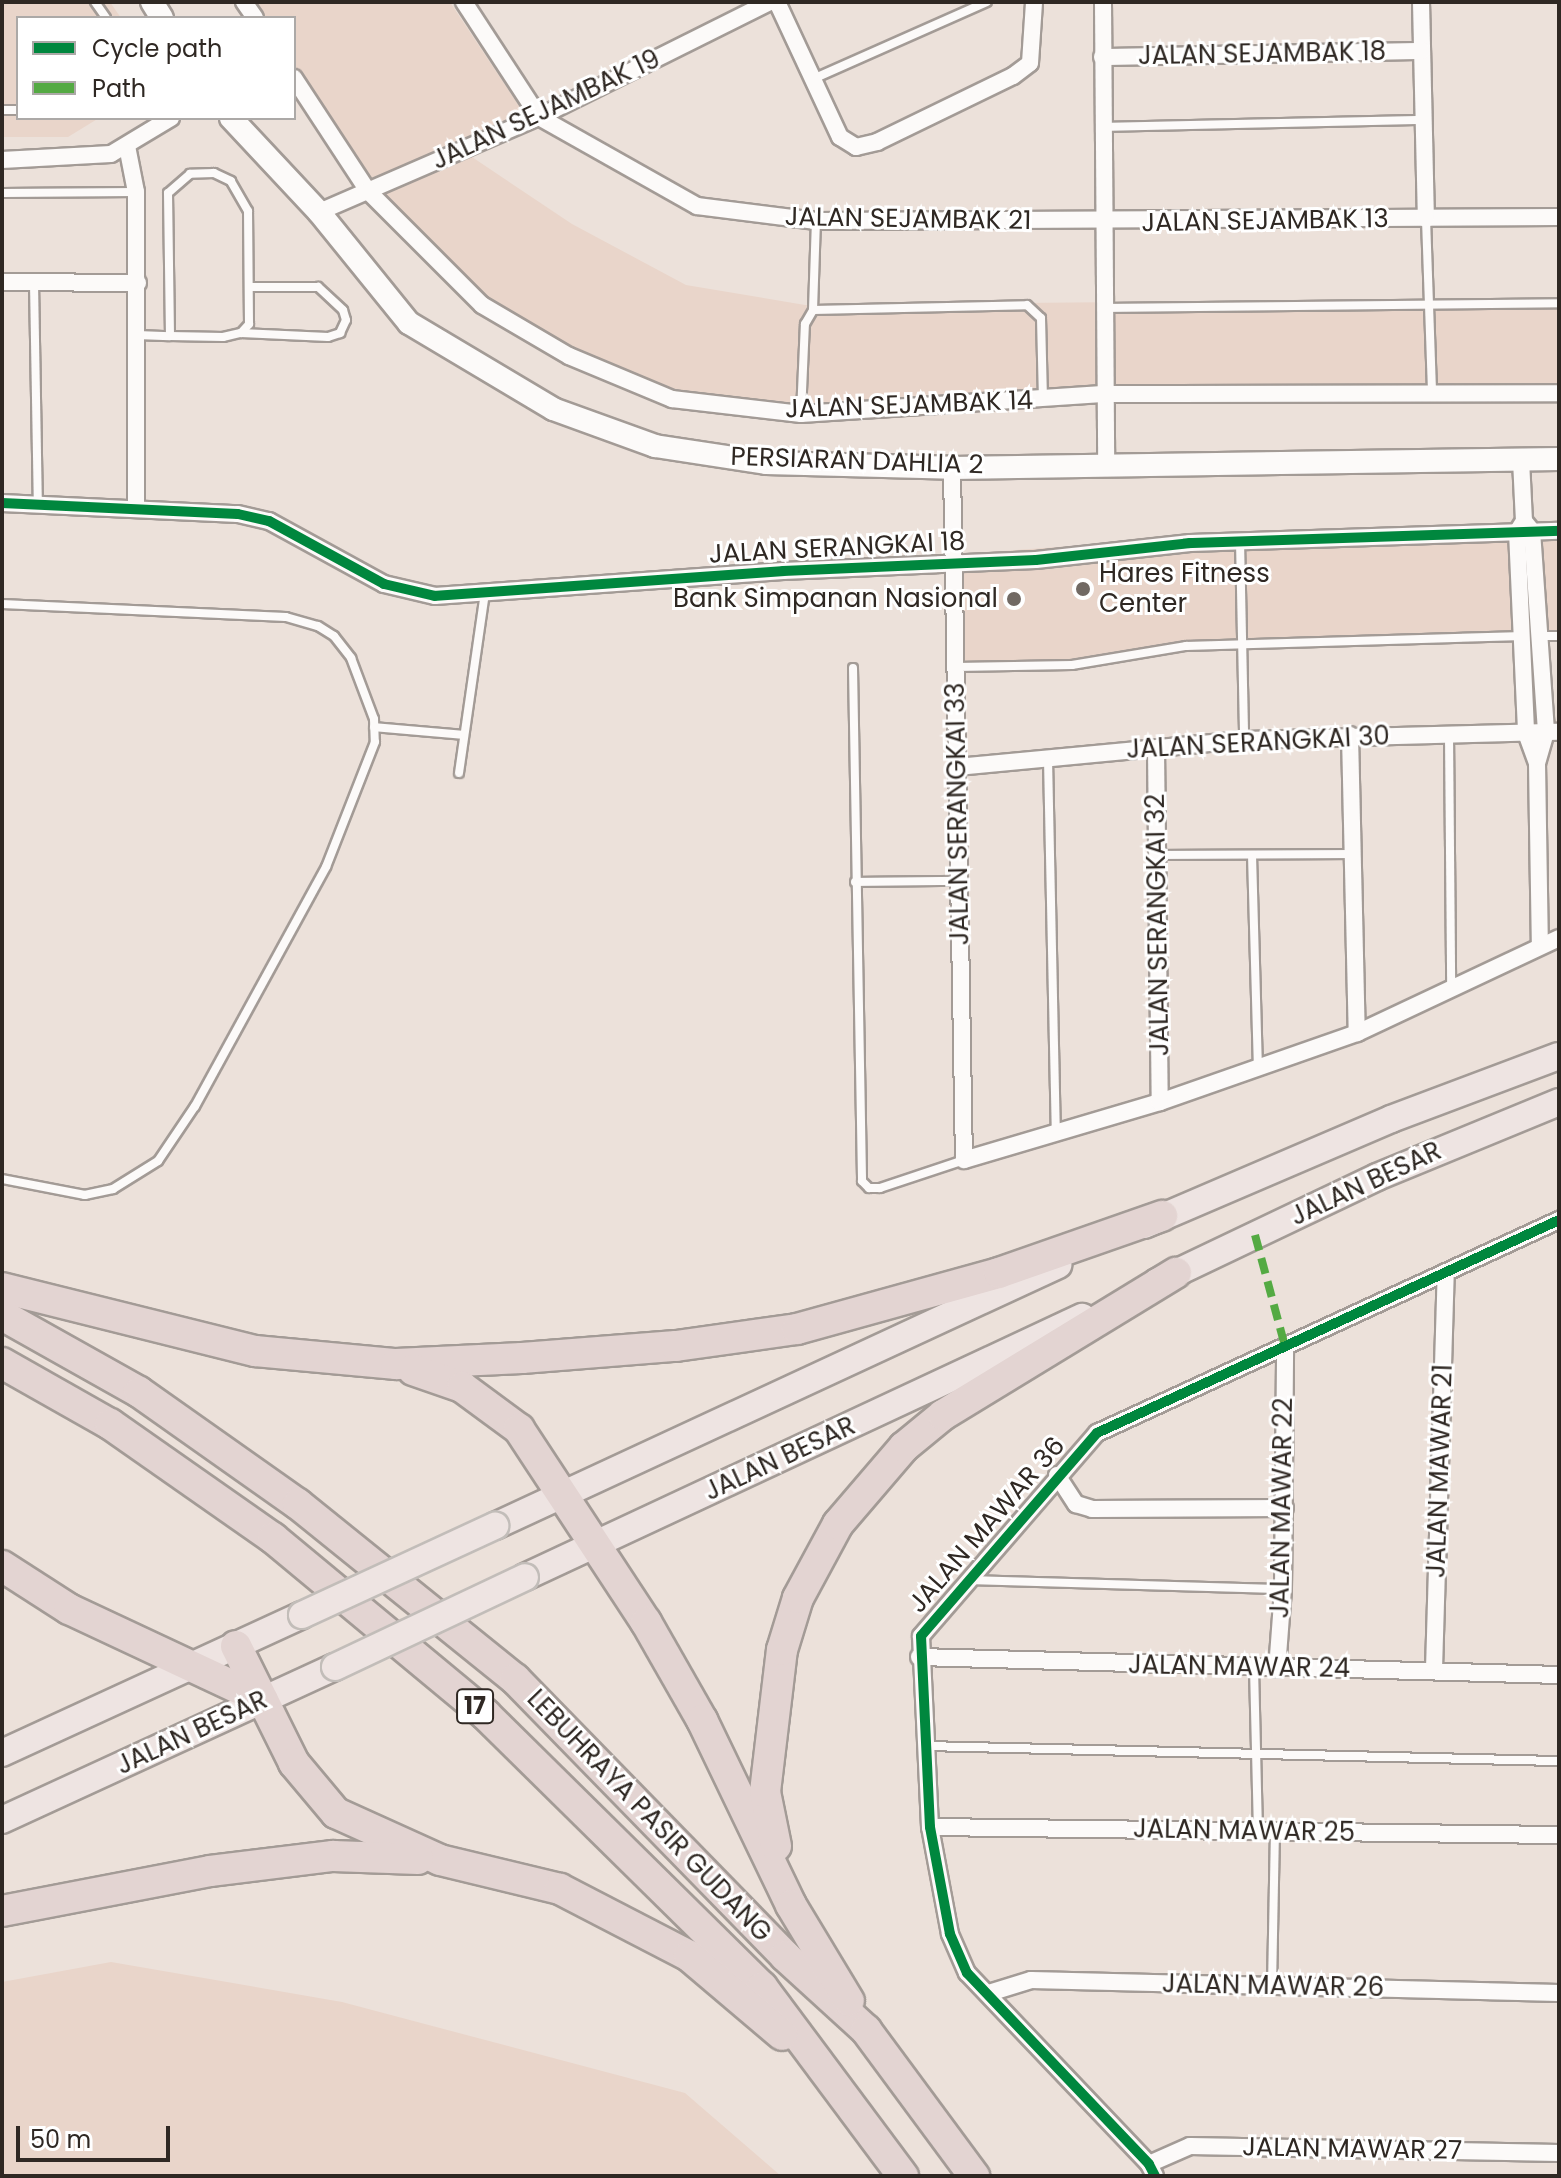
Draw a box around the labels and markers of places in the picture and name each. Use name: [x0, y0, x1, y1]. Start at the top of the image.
place label: Hares Fitness Center: [1099, 558, 1270, 620]
marker: Hares Fitness Center: [1074, 580, 1092, 598]
place label: Bank Simpanan Nasional: [673, 583, 998, 615]
marker: Bank Simpanan Nasional: [1005, 590, 1023, 608]

